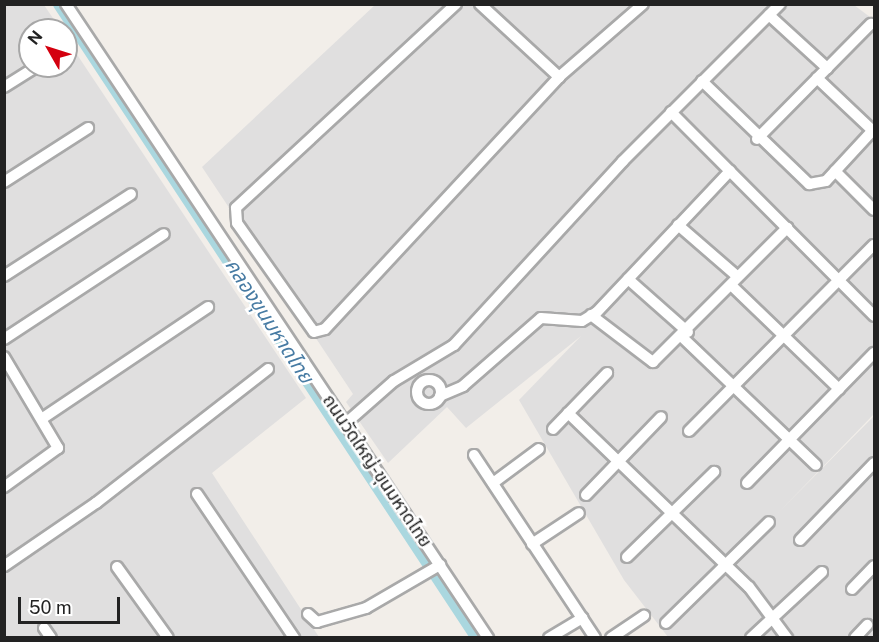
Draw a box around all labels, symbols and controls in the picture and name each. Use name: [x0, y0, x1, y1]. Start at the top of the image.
north arrow: [18, 18, 78, 78]
text: N: [24, 27, 46, 48]
water label: คลองขุนมหาดไทย: [220, 254, 318, 388]
street label: ถนนวัดใหญ่-ขุนมหาดไทย: [318, 390, 436, 552]
scale bar: [21, 585, 123, 623]
text: 50 m: [29, 597, 72, 618]

